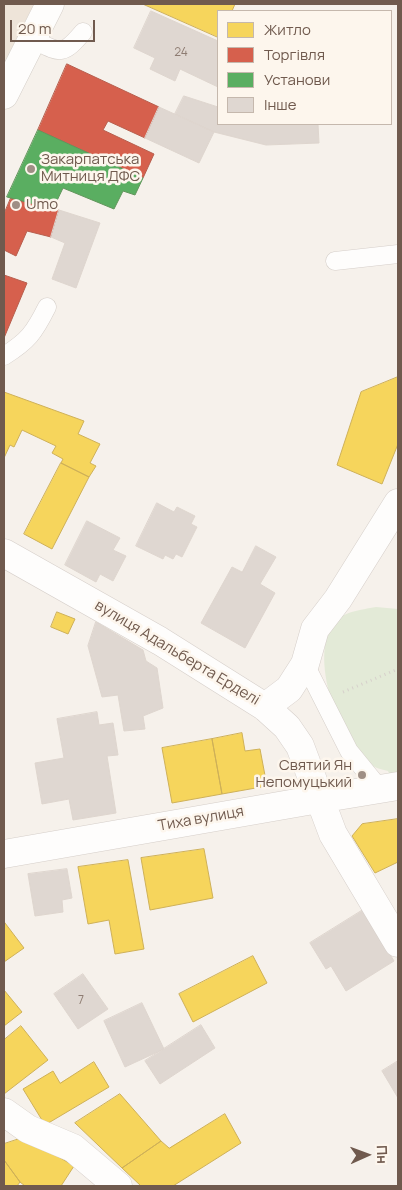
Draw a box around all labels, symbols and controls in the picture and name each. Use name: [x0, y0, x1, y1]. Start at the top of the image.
scale bar: [12, 10, 98, 42]
legend: [217, 10, 392, 125]
text: 20 m: [18, 18, 51, 39]
text: Житло: [264, 19, 311, 40]
text: Торгівля: [264, 44, 325, 65]
house number: 24: [174, 46, 188, 60]
text: Установи: [264, 69, 330, 90]
text: Інше: [264, 94, 297, 115]
place label: Закарпатська Митниця ДФС: [41, 151, 140, 186]
marker: Закарпатська Митниця ДФС: [25, 163, 37, 175]
place label: Umo: [26, 196, 58, 214]
marker: Umo: [10, 199, 22, 211]
street label: вулиця Адальберта Ерделі: [91, 597, 263, 709]
place label: Святий Ян Непомуцький: [255, 757, 352, 792]
marker: Святий Ян Непомуцький: [356, 769, 368, 781]
street label: Тиха вулиця: [157, 803, 245, 835]
house number: 7: [78, 994, 84, 1008]
north arrow: [342, 1130, 392, 1180]
text: Пн: [373, 1145, 392, 1164]

